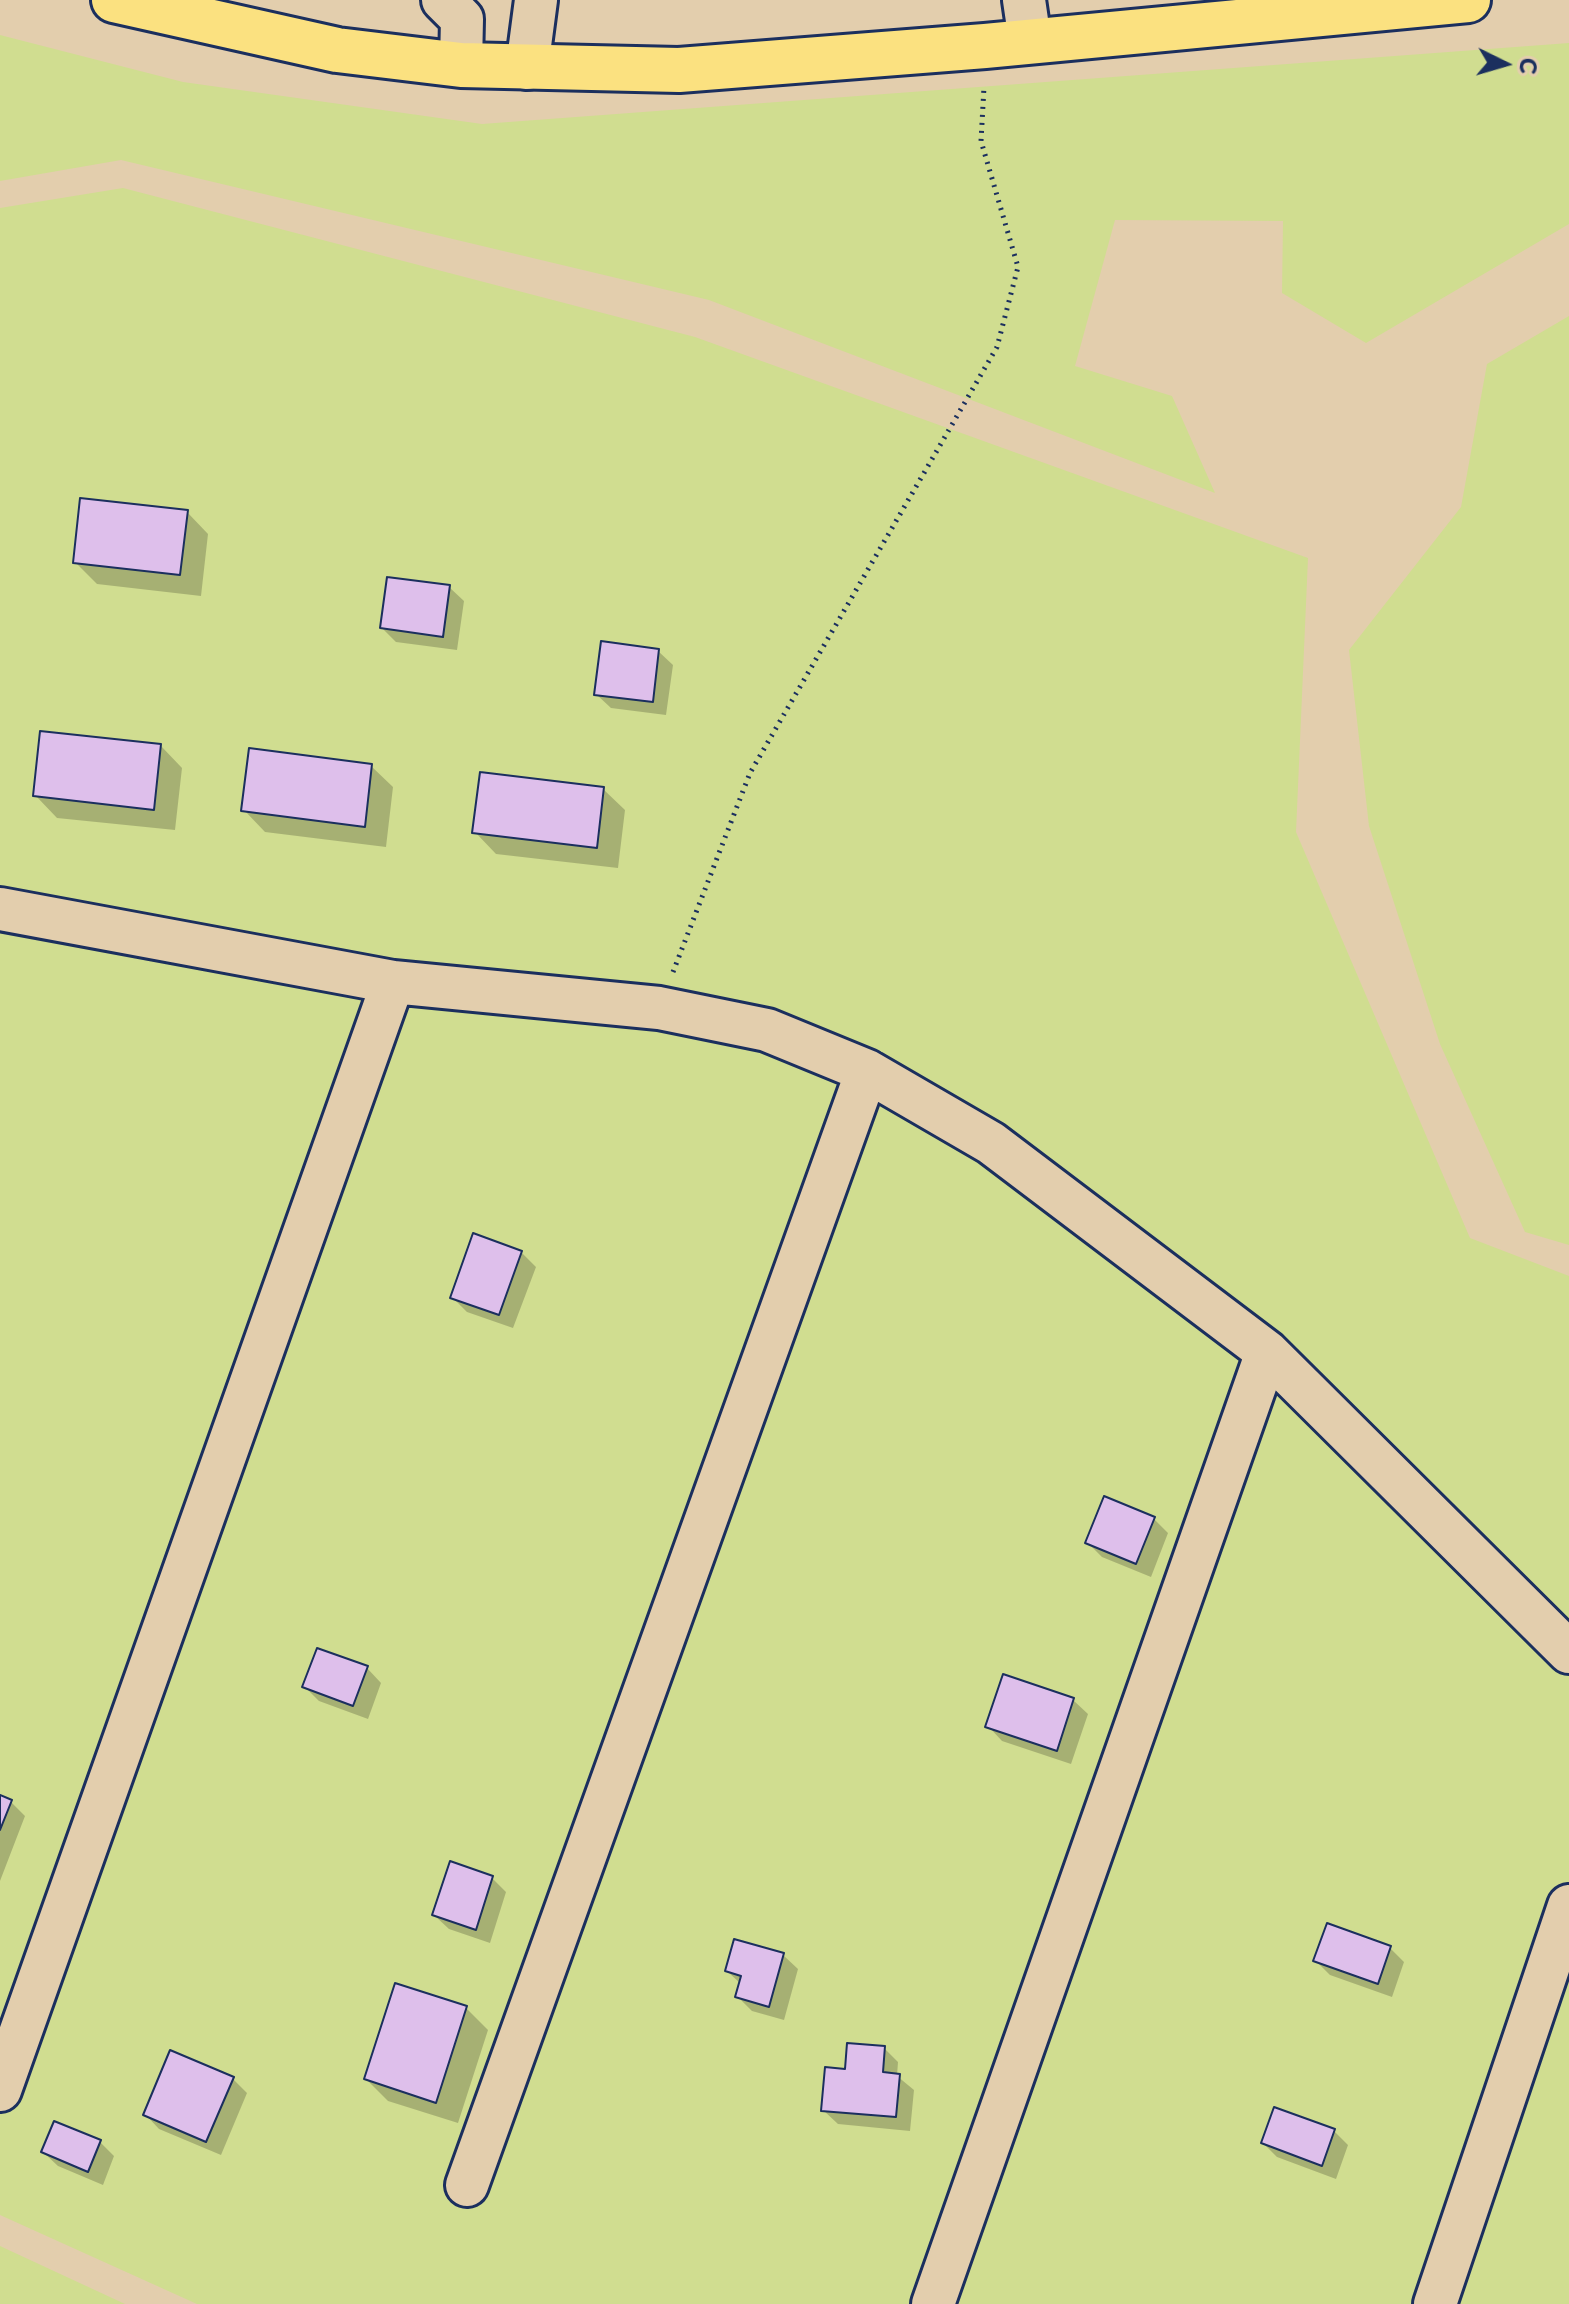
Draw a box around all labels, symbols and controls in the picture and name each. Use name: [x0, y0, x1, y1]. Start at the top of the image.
north arrow: [1465, 24, 1545, 104]
text: С: [1512, 56, 1547, 76]

